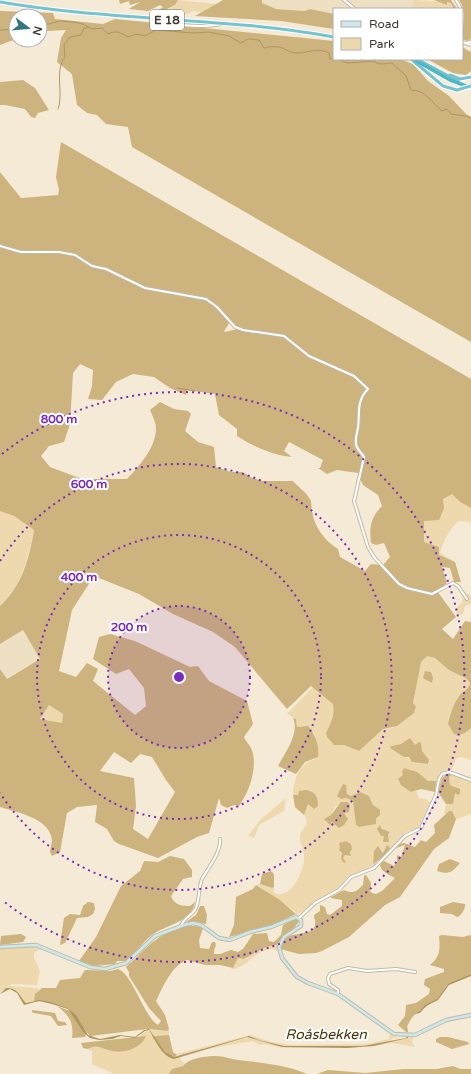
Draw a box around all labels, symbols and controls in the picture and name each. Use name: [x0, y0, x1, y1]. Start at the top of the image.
north arrow: [8, 8, 48, 48]
legend: [333, 8, 463, 60]
road number: E 18: [150, 10, 184, 30]
text: Road: [369, 17, 399, 31]
text: N: [30, 25, 45, 37]
text: Park: [369, 37, 395, 51]
text: 800 m: [41, 412, 77, 426]
text: 600 m: [71, 477, 107, 491]
text: 400 m: [61, 570, 97, 584]
text: 200 m: [111, 620, 147, 634]
centre of rings: [172, 670, 186, 684]
water label: Roåsbekken: [285, 1026, 367, 1043]

